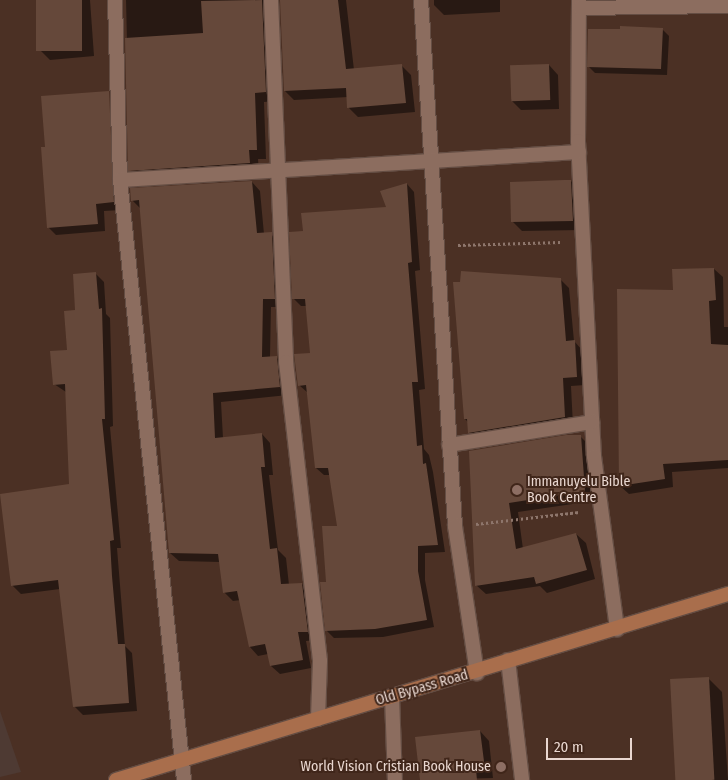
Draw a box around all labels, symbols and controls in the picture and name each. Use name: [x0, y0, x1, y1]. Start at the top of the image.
place label: Immanuyelu Bible Book Centre: [527, 474, 630, 507]
marker: Immanuyelu Bible Book Centre: [511, 484, 523, 496]
street label: Old Bypass Road: [374, 667, 470, 709]
scale bar: [548, 728, 634, 760]
text: 20 m: [554, 738, 584, 756]
place label: World Vision Cristian Book House: [301, 759, 491, 775]
marker: World Vision Cristian Book House: [495, 761, 507, 773]

